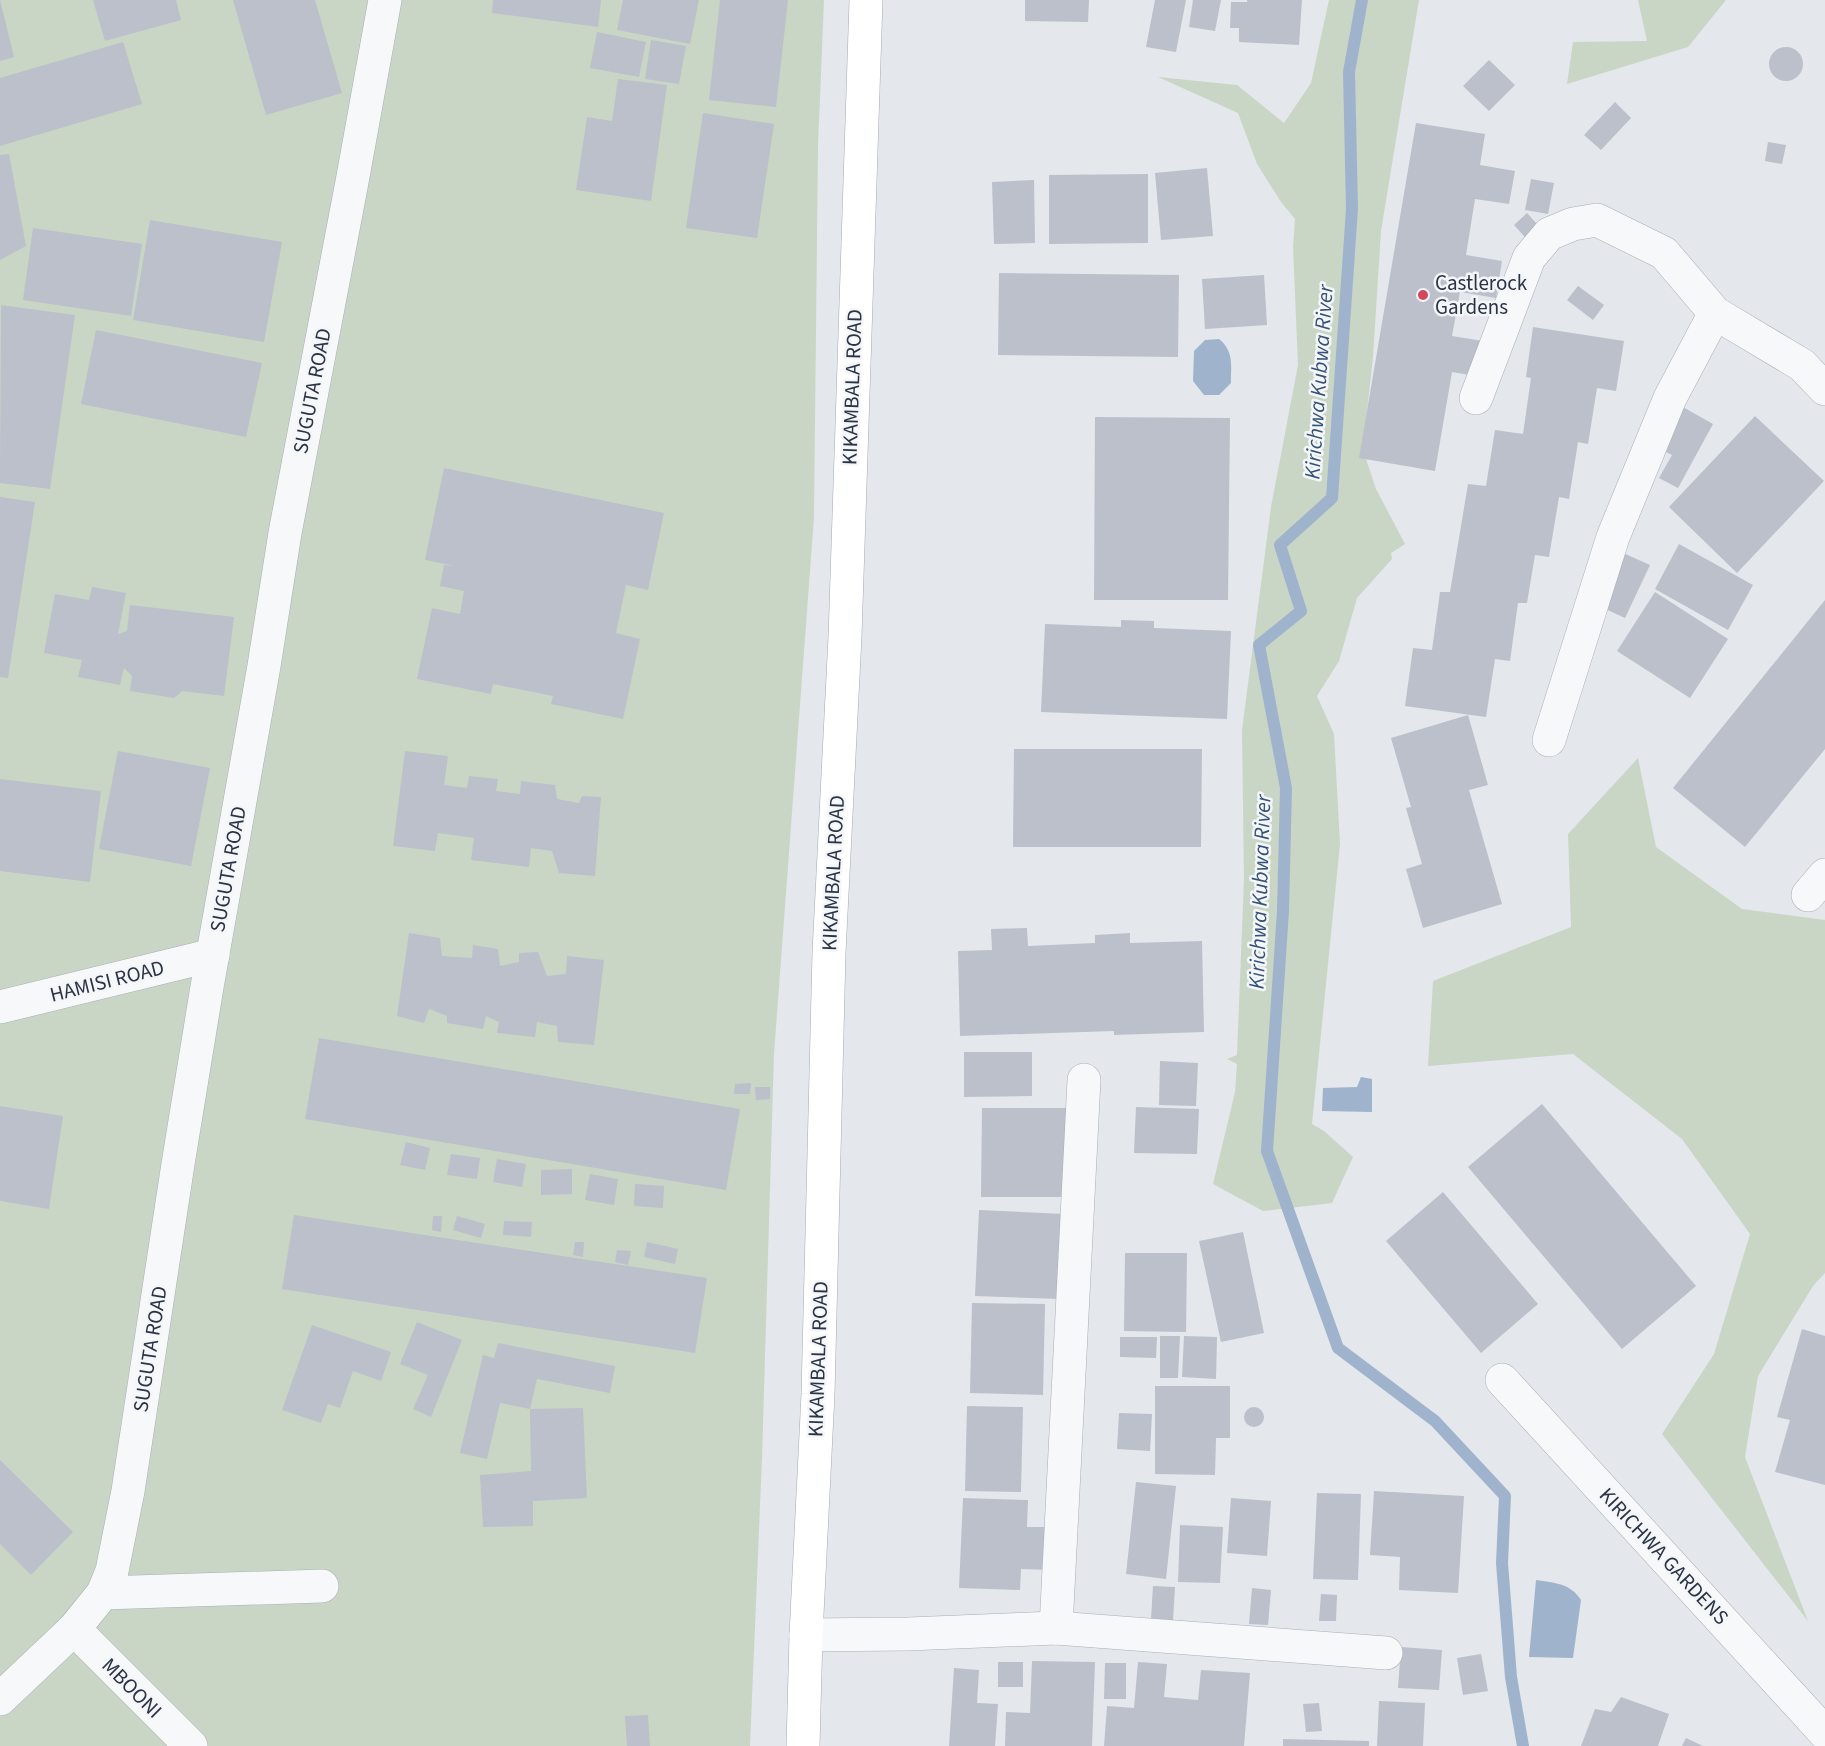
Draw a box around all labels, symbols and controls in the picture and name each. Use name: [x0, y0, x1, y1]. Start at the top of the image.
place label: Castlerock Gardens: [1435, 268, 1528, 322]
water label: Kirichwa Kubwa River: [1296, 282, 1342, 480]
marker: Castlerock Gardens: [1416, 288, 1430, 302]
street label: KIKAMBALA ROAD: [834, 309, 870, 465]
street label: SUGUTA ROAD: [285, 326, 339, 456]
water label: Kirichwa Kubwa River: [1241, 793, 1279, 990]
street label: KIKAMBALA ROAD: [814, 794, 852, 952]
street label: SUGUTA ROAD: [202, 804, 254, 934]
street label: HAMISI ROAD: [47, 952, 167, 1010]
street label: KIKAMBALA ROAD: [800, 1281, 836, 1437]
street label: SUGUTA ROAD: [125, 1284, 175, 1414]
street label: KIRICHWA GARDENS: [1592, 1481, 1736, 1631]
street label: MBOONI: [95, 1651, 169, 1725]

